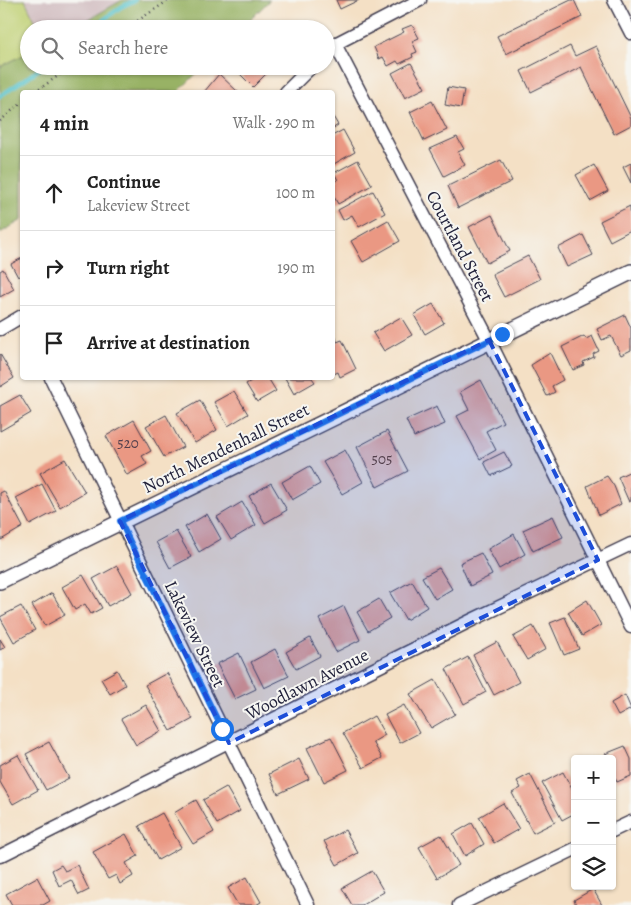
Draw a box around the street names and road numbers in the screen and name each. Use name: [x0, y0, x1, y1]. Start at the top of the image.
street label: Courtland Street: [421, 186, 499, 306]
street label: North Mendenhall Street: [139, 397, 313, 499]
street label: Lakeview Street: [159, 577, 231, 691]
street label: Woodlawn Avenue: [240, 643, 373, 726]

